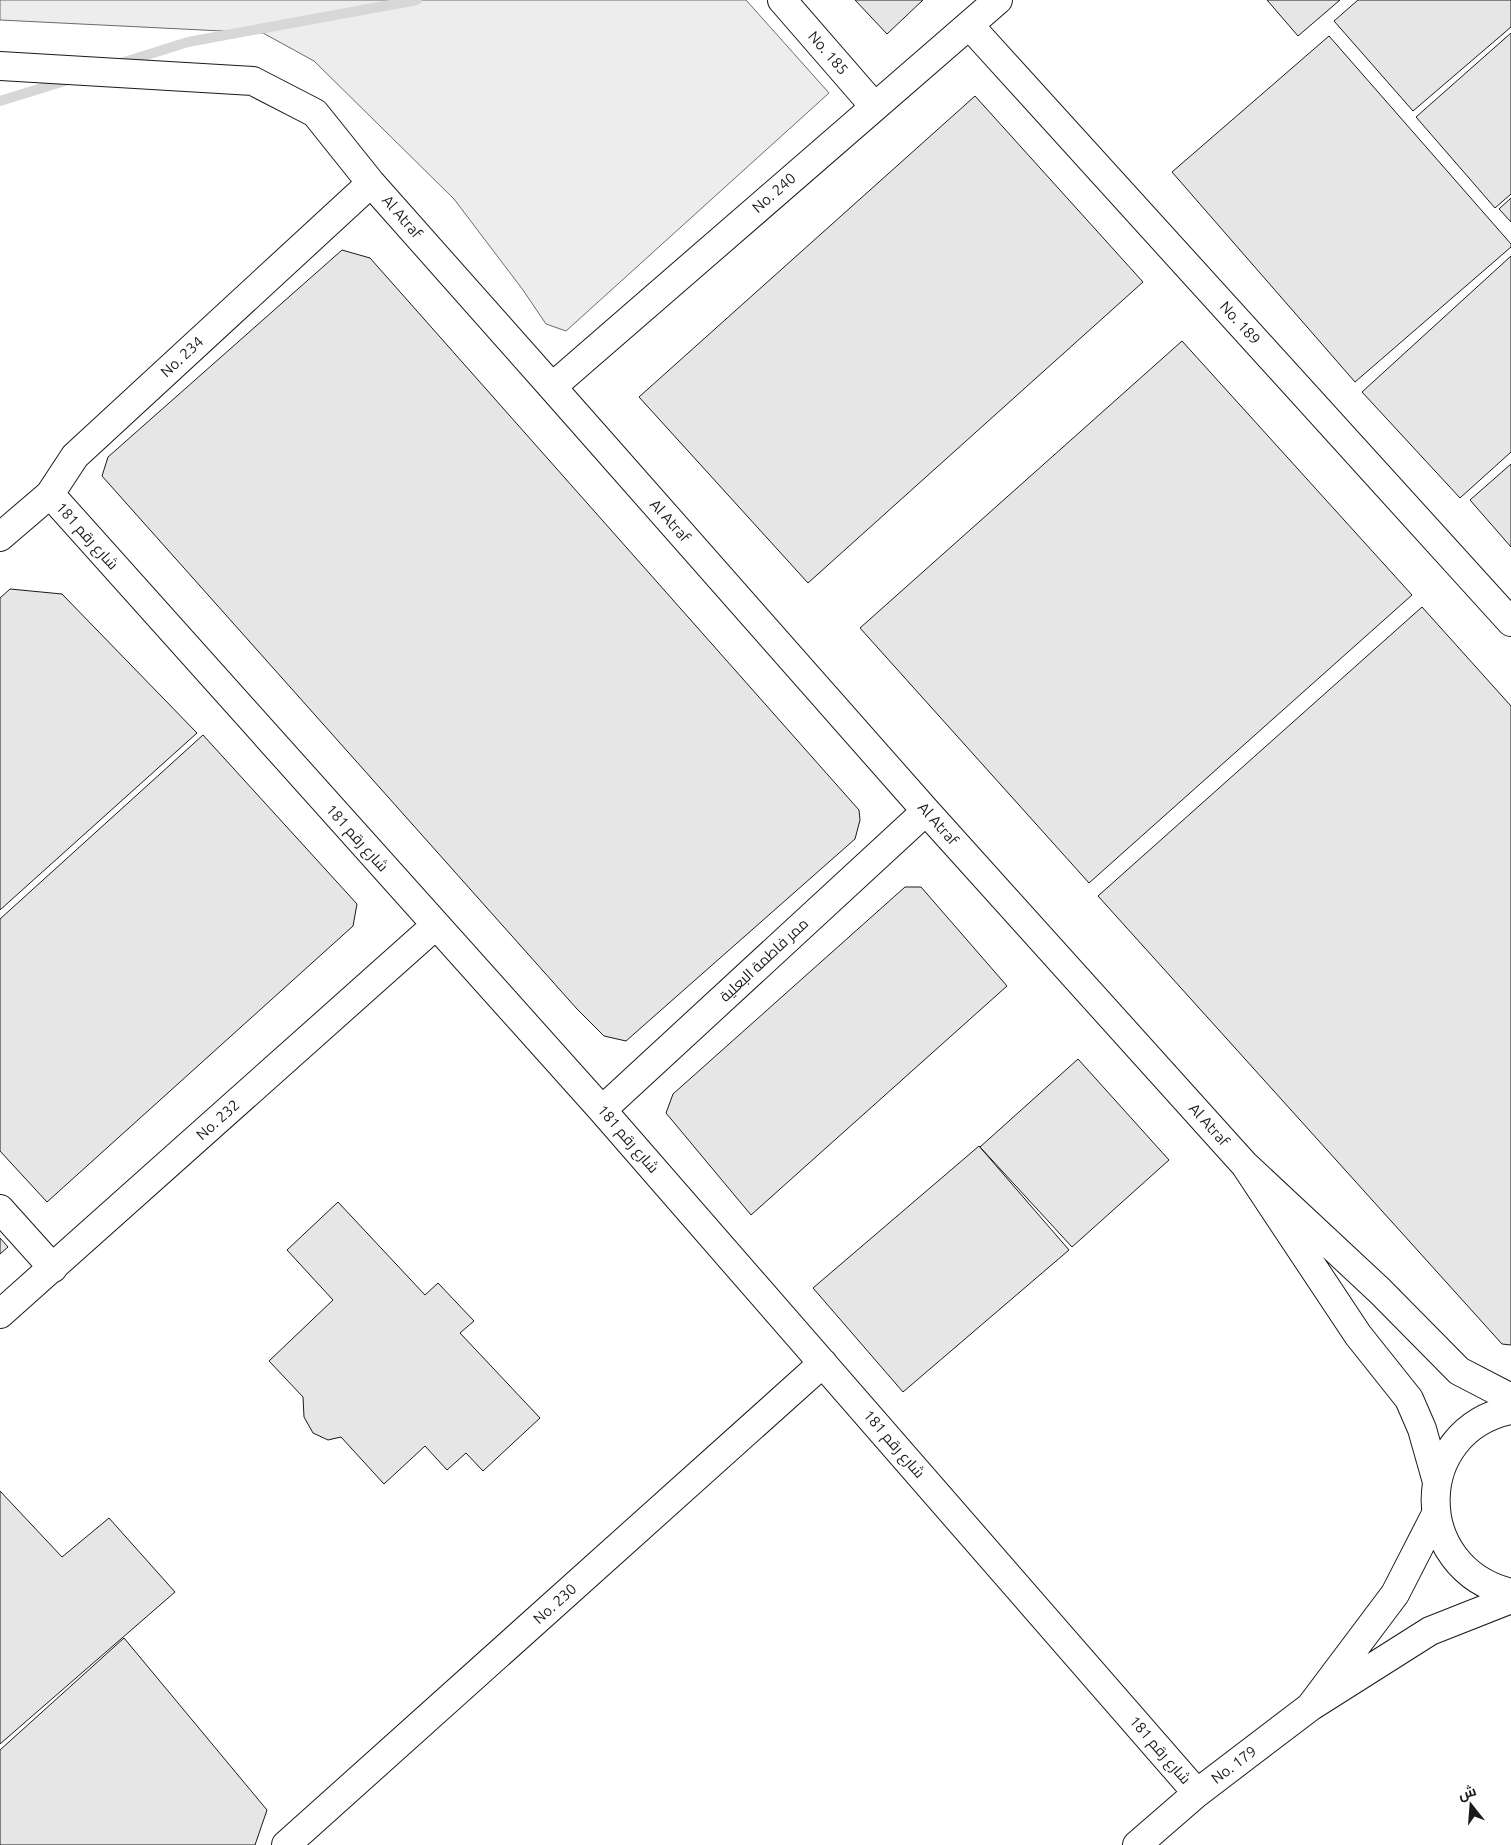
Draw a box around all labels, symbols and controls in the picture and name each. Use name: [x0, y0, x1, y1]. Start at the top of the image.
street label: No. 185: [805, 27, 852, 78]
street label: No. 240: [748, 169, 799, 216]
street label: Al Atraf: [379, 192, 426, 242]
street label: No. 189: [1217, 298, 1264, 348]
street label: No. 234: [157, 333, 206, 381]
street label: Al Atraf: [647, 496, 694, 546]
street label: شارع رقم 181: [51, 499, 122, 575]
street label: Al Atraf: [915, 799, 962, 849]
street label: شارع رقم 181: [321, 801, 392, 877]
street label: ممر فاطمة البعلية: [716, 914, 812, 1006]
street label: No. 232: [193, 1096, 243, 1143]
street label: Al Atraf: [1186, 1100, 1233, 1150]
street label: شارع رقم 181: [592, 1101, 662, 1178]
street label: شارع رقم 181: [858, 1406, 928, 1483]
street label: No. 230: [530, 1580, 580, 1627]
street label: شارع رقم 181: [1124, 1712, 1194, 1789]
street label: No. 179: [1208, 1742, 1260, 1787]
north arrow: [1446, 1780, 1496, 1830]
text: ش: [1456, 1782, 1478, 1804]

